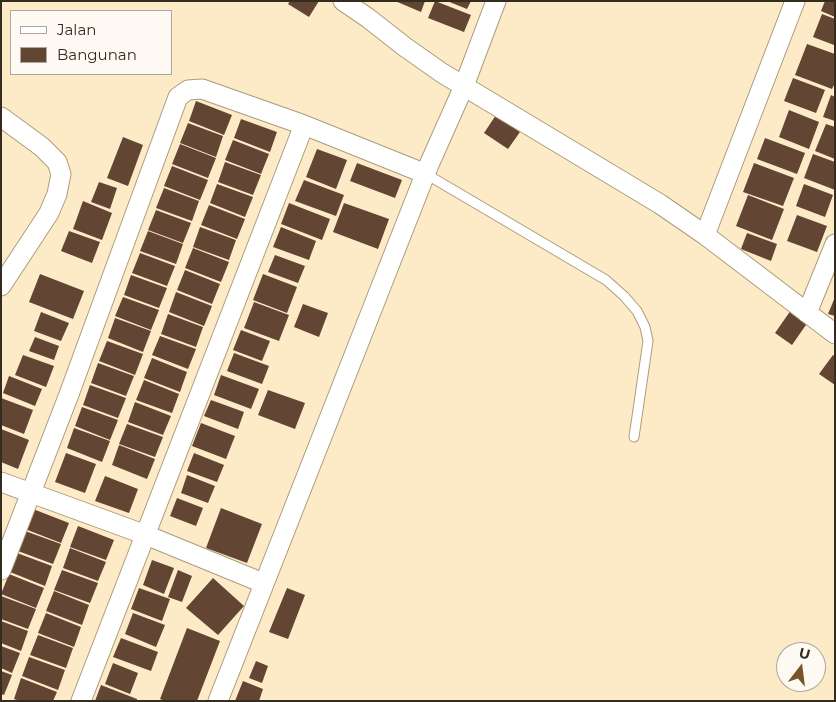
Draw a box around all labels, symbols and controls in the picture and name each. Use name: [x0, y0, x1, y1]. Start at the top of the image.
legend: [10, 10, 172, 75]
text: Jalan: [57, 20, 96, 39]
text: Bangunan: [57, 45, 137, 64]
north arrow: [776, 642, 826, 692]
text: U: [797, 643, 812, 664]

